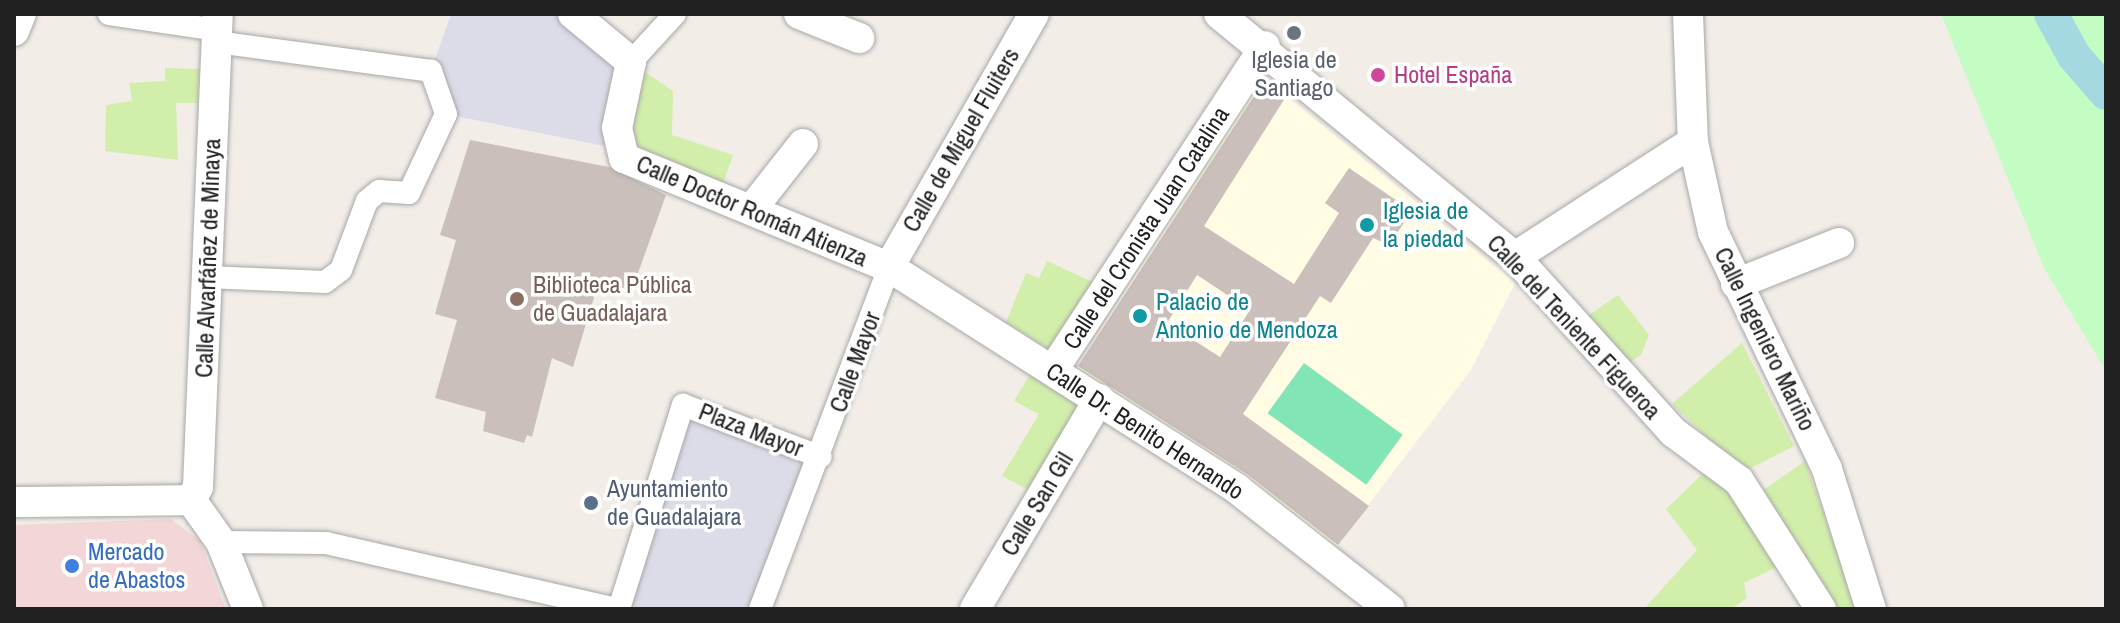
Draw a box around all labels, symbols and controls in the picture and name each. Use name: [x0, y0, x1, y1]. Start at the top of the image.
marker: Iglesia de Santiago: [1285, 24, 1303, 42]
street label: Calle de Miguel Fluiters: [897, 43, 1025, 237]
place label: Iglesia de Santiago: [1251, 46, 1337, 102]
place label: Hotel España: [1394, 61, 1512, 89]
marker: Hotel España: [1369, 66, 1387, 84]
street label: Calle del Cronista Juan Catalina: [1057, 101, 1235, 355]
street label: Calle Alvarfáñez de Minaya: [189, 137, 227, 379]
street label: Calle Doctor Román Atienza: [632, 149, 872, 273]
place label: Iglesia de la piedad: [1383, 197, 1468, 253]
marker: Iglesia de la piedad: [1358, 216, 1376, 234]
street label: Calle del Teniente Figueroa: [1481, 229, 1667, 425]
street label: Calle Ingeniero Mariño: [1708, 243, 1822, 435]
place label: Biblioteca Pública de Guadalajara: [533, 271, 692, 327]
place label: Palacio de Antonio de Mendoza: [1156, 288, 1338, 344]
marker: Biblioteca Pública de Guadalajara: [508, 290, 526, 308]
marker: Palacio de Antonio de Mendoza: [1131, 307, 1149, 325]
street label: Calle Mayor: [824, 308, 886, 416]
street label: Calle Dr. Benito Hernando: [1041, 356, 1249, 506]
street label: Plaza Mayor: [695, 397, 807, 463]
street label: Calle San Gil: [995, 447, 1079, 561]
place label: Ayuntamiento de Guadalajara: [607, 475, 742, 531]
marker: Ayuntamiento de Guadalajara: [582, 494, 600, 512]
place label: Mercado de Abastos: [88, 538, 186, 594]
marker: Mercado de Abastos: [63, 557, 81, 575]

